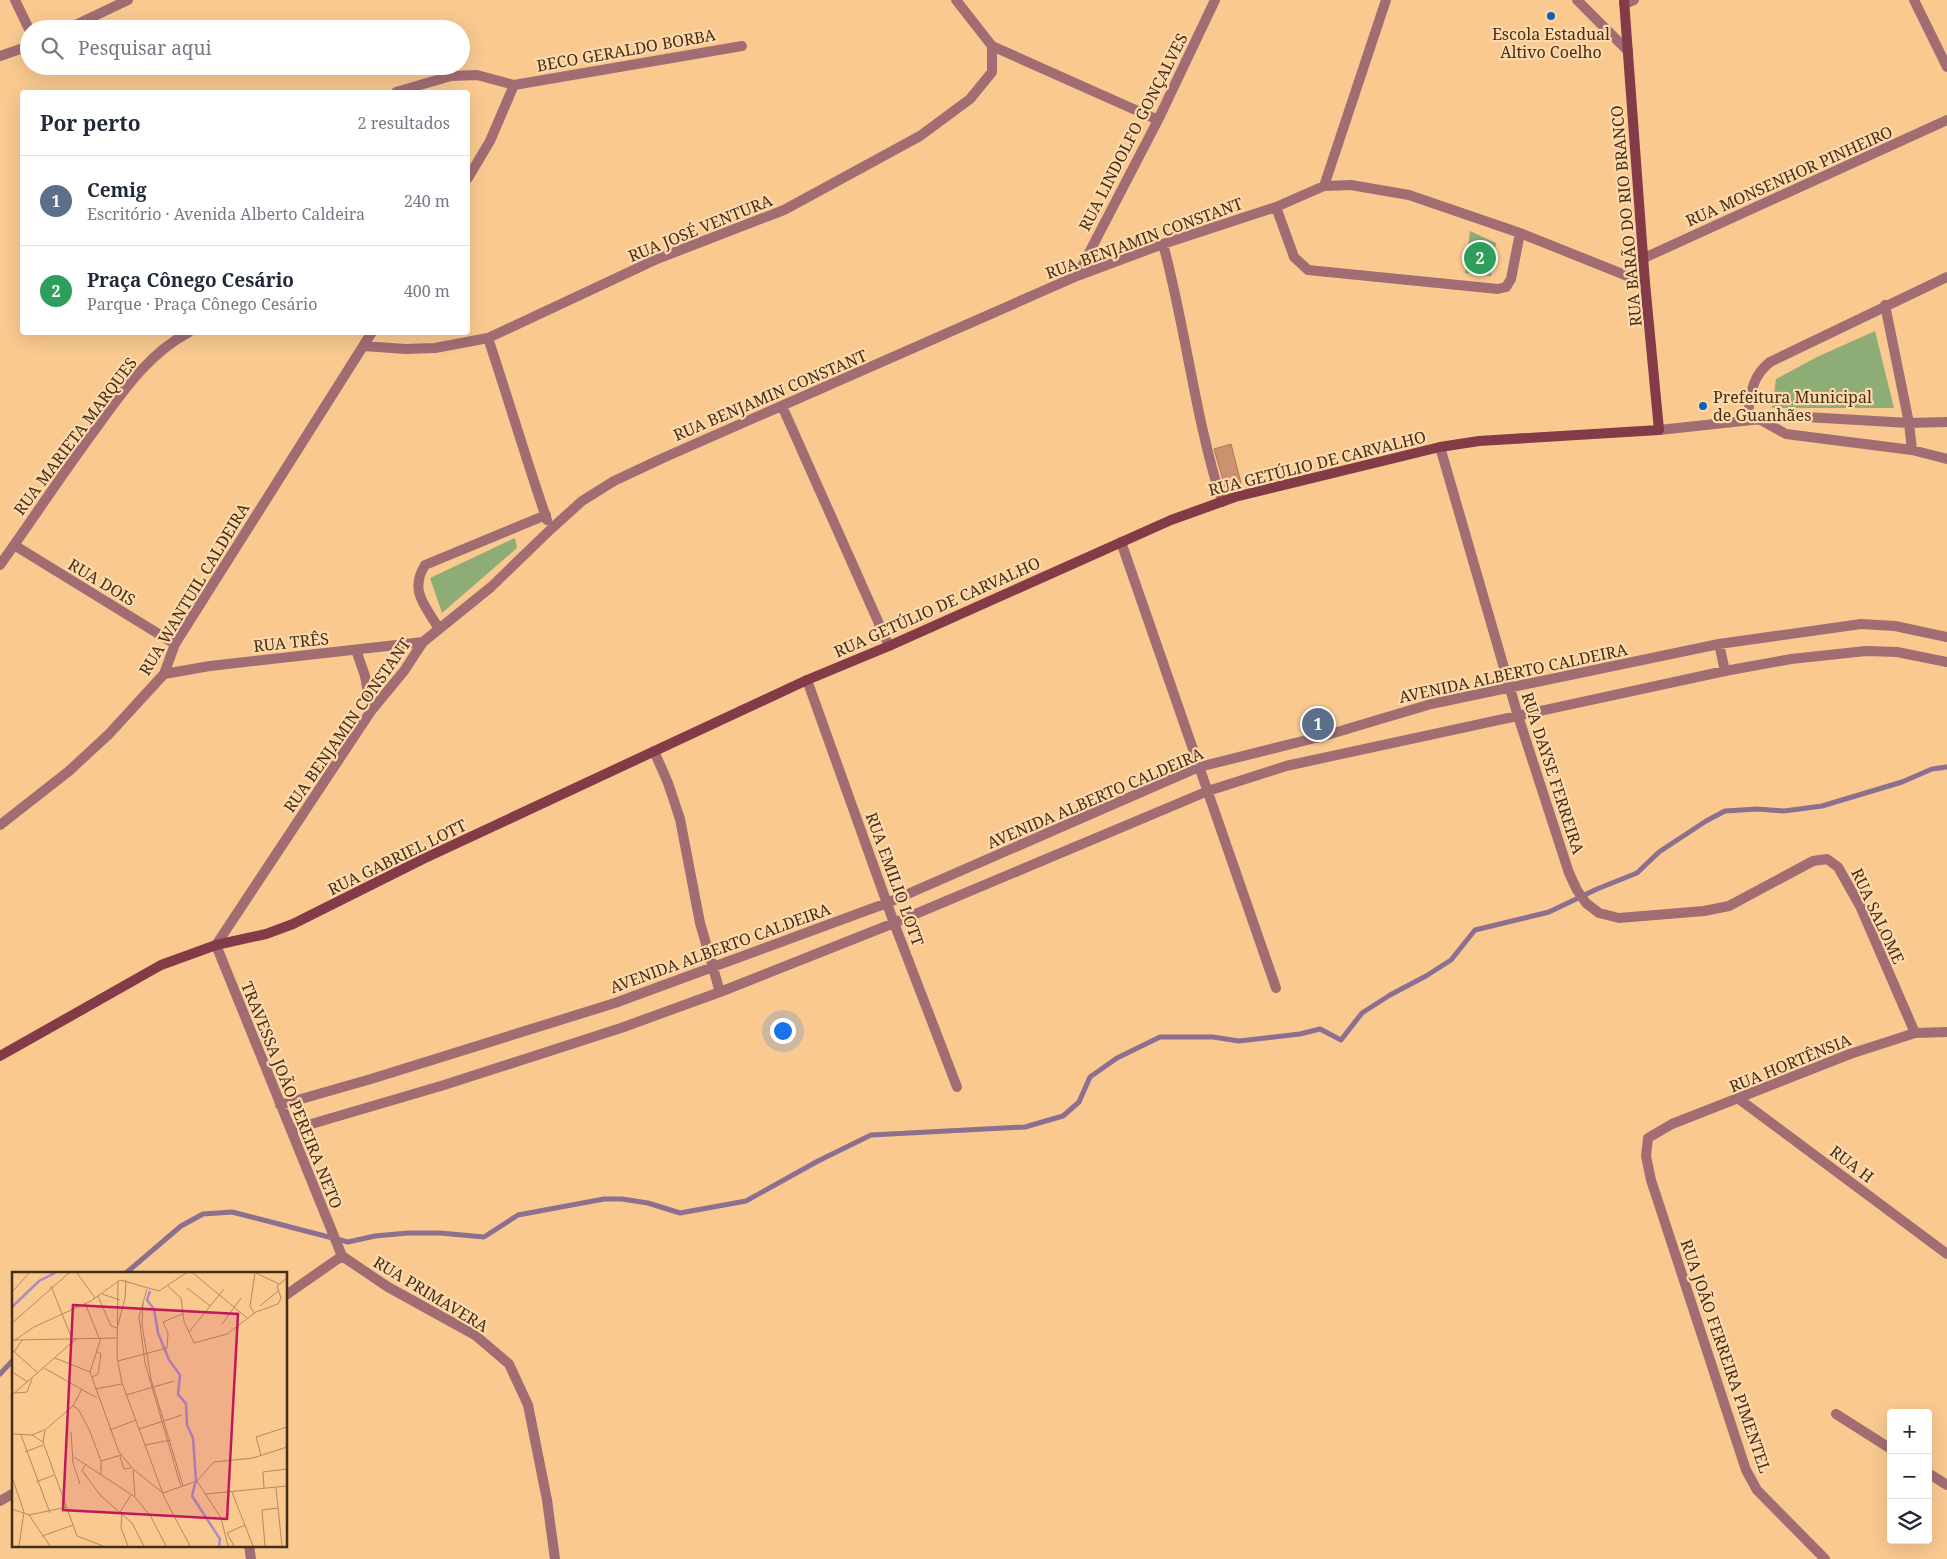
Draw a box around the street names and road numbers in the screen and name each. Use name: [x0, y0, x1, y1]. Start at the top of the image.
street label: BECO GERALDO BORBA: [535, 23, 718, 77]
street label: RUA LINDOLFO GONÇALVES: [1073, 29, 1193, 235]
street label: RUA BARÃO DO RIO BRANCO: [1605, 104, 1647, 328]
street label: RUA MONSENHOR PINHEIRO: [1682, 120, 1896, 232]
street label: RUA JOSÉ VENTURA: [625, 189, 776, 267]
street label: RUA BENJAMIN CONSTANT: [1042, 192, 1246, 284]
street label: RUA BENJAMIN CONSTANT: [670, 344, 870, 446]
street label: RUA MARIETA MARQUES: [8, 353, 142, 519]
street label: RUA GETÚLIO DE CARVALHO: [1206, 425, 1428, 501]
street label: RUA WANTUIL CALDEIRA: [134, 498, 255, 679]
street label: RUA GETÚLIO DE CARVALHO: [830, 551, 1044, 663]
street label: RUA DOIS: [64, 553, 140, 611]
street label: RUA TRÊS: [252, 627, 330, 657]
street label: RUA BENJAMIN CONSTANT: [278, 633, 416, 817]
street label: AVENIDA ALBERTO CALDEIRA: [1397, 638, 1630, 708]
street label: RUA DAYSE FERREIRA: [1516, 689, 1590, 857]
street label: AVENIDA ALBERTO CALDEIRA: [983, 742, 1207, 854]
street label: RUA EMILIO LOTT: [861, 809, 929, 949]
street label: RUA GABRIEL LOTT: [324, 814, 470, 900]
street label: RUA SALOME: [1846, 864, 1910, 968]
street label: AVENIDA ALBERTO CALDEIRA: [607, 898, 834, 998]
street label: TRAVESSA JOÃO PEREIRA NETO: [236, 978, 348, 1212]
street label: RUA HORTÊNSIA: [1726, 1028, 1855, 1097]
street label: RUA H: [1826, 1140, 1879, 1188]
street label: RUA JOÃO FERREIRA PIMENTEL: [1676, 1236, 1776, 1476]
street label: RUA PRIMAVERA: [369, 1251, 493, 1337]

